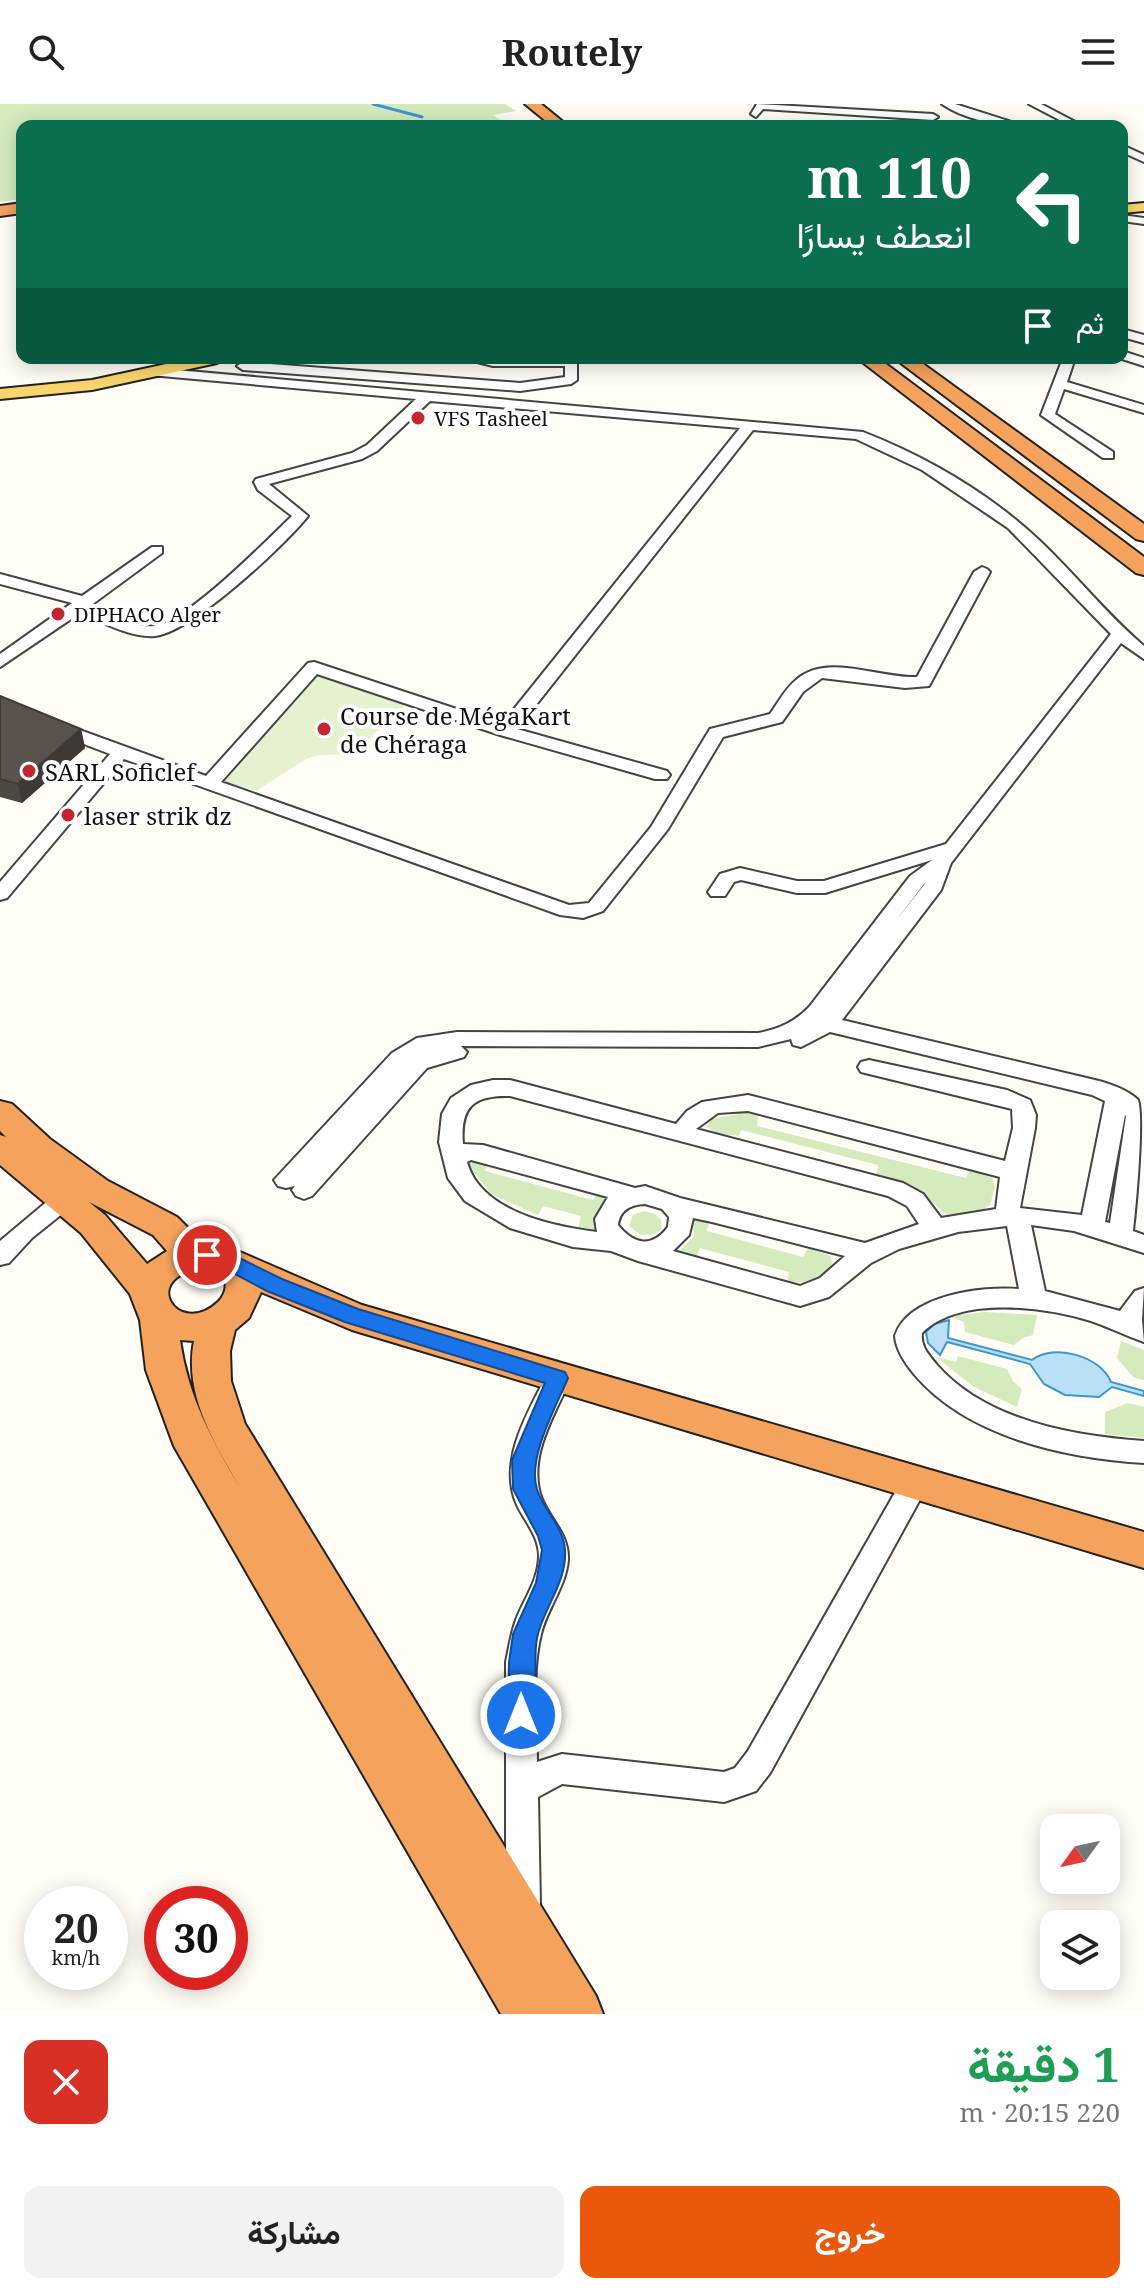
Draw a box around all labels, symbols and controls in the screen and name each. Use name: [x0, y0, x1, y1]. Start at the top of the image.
text: Routely: [502, 28, 642, 77]
icon: search: [24, 30, 68, 74]
icon: menu: [1076, 30, 1120, 74]
text: 110 m: [807, 138, 972, 214]
icon: left: [1000, 152, 1104, 256]
text: انعطف يسارًا: [796, 210, 972, 259]
text: ثم: [1076, 302, 1104, 343]
icon: arrive: [1016, 304, 1060, 348]
place label: VFS Tasheel: [434, 405, 548, 432]
marker: VFS Tasheel: [409, 409, 427, 427]
place label: DIPHACO Alger: [74, 601, 222, 628]
marker: DIPHACO Alger: [49, 605, 67, 623]
place label: Course de MégaKart de Chéraga: [340, 699, 571, 760]
marker: Course de MégaKart de Chéraga: [315, 720, 333, 738]
place label: SARL Soficlef: [45, 755, 197, 788]
marker: SARL Soficlef: [20, 762, 38, 780]
place label: laser strik dz: [84, 799, 232, 832]
marker: laser strik dz: [59, 806, 77, 824]
pin: [173, 1221, 241, 1289]
icon: arrive: [185, 1233, 229, 1277]
position arrow: [479, 1673, 563, 1757]
north arrow: [1040, 1814, 1120, 1894]
map controls: [1040, 1814, 1120, 1990]
speed limit sign: 30: [144, 1886, 248, 1990]
text: 20: [53, 1900, 99, 1955]
button: layers: [1040, 1910, 1120, 1990]
text: km/h: [51, 1944, 101, 1971]
text: 1 دقيقة: [967, 2031, 1120, 2096]
button: close: [24, 2040, 108, 2124]
text: 220 m · 20:15: [959, 2094, 1120, 2130]
button: مشاركة: [24, 2186, 564, 2278]
button: خروج: [580, 2186, 1120, 2278]

